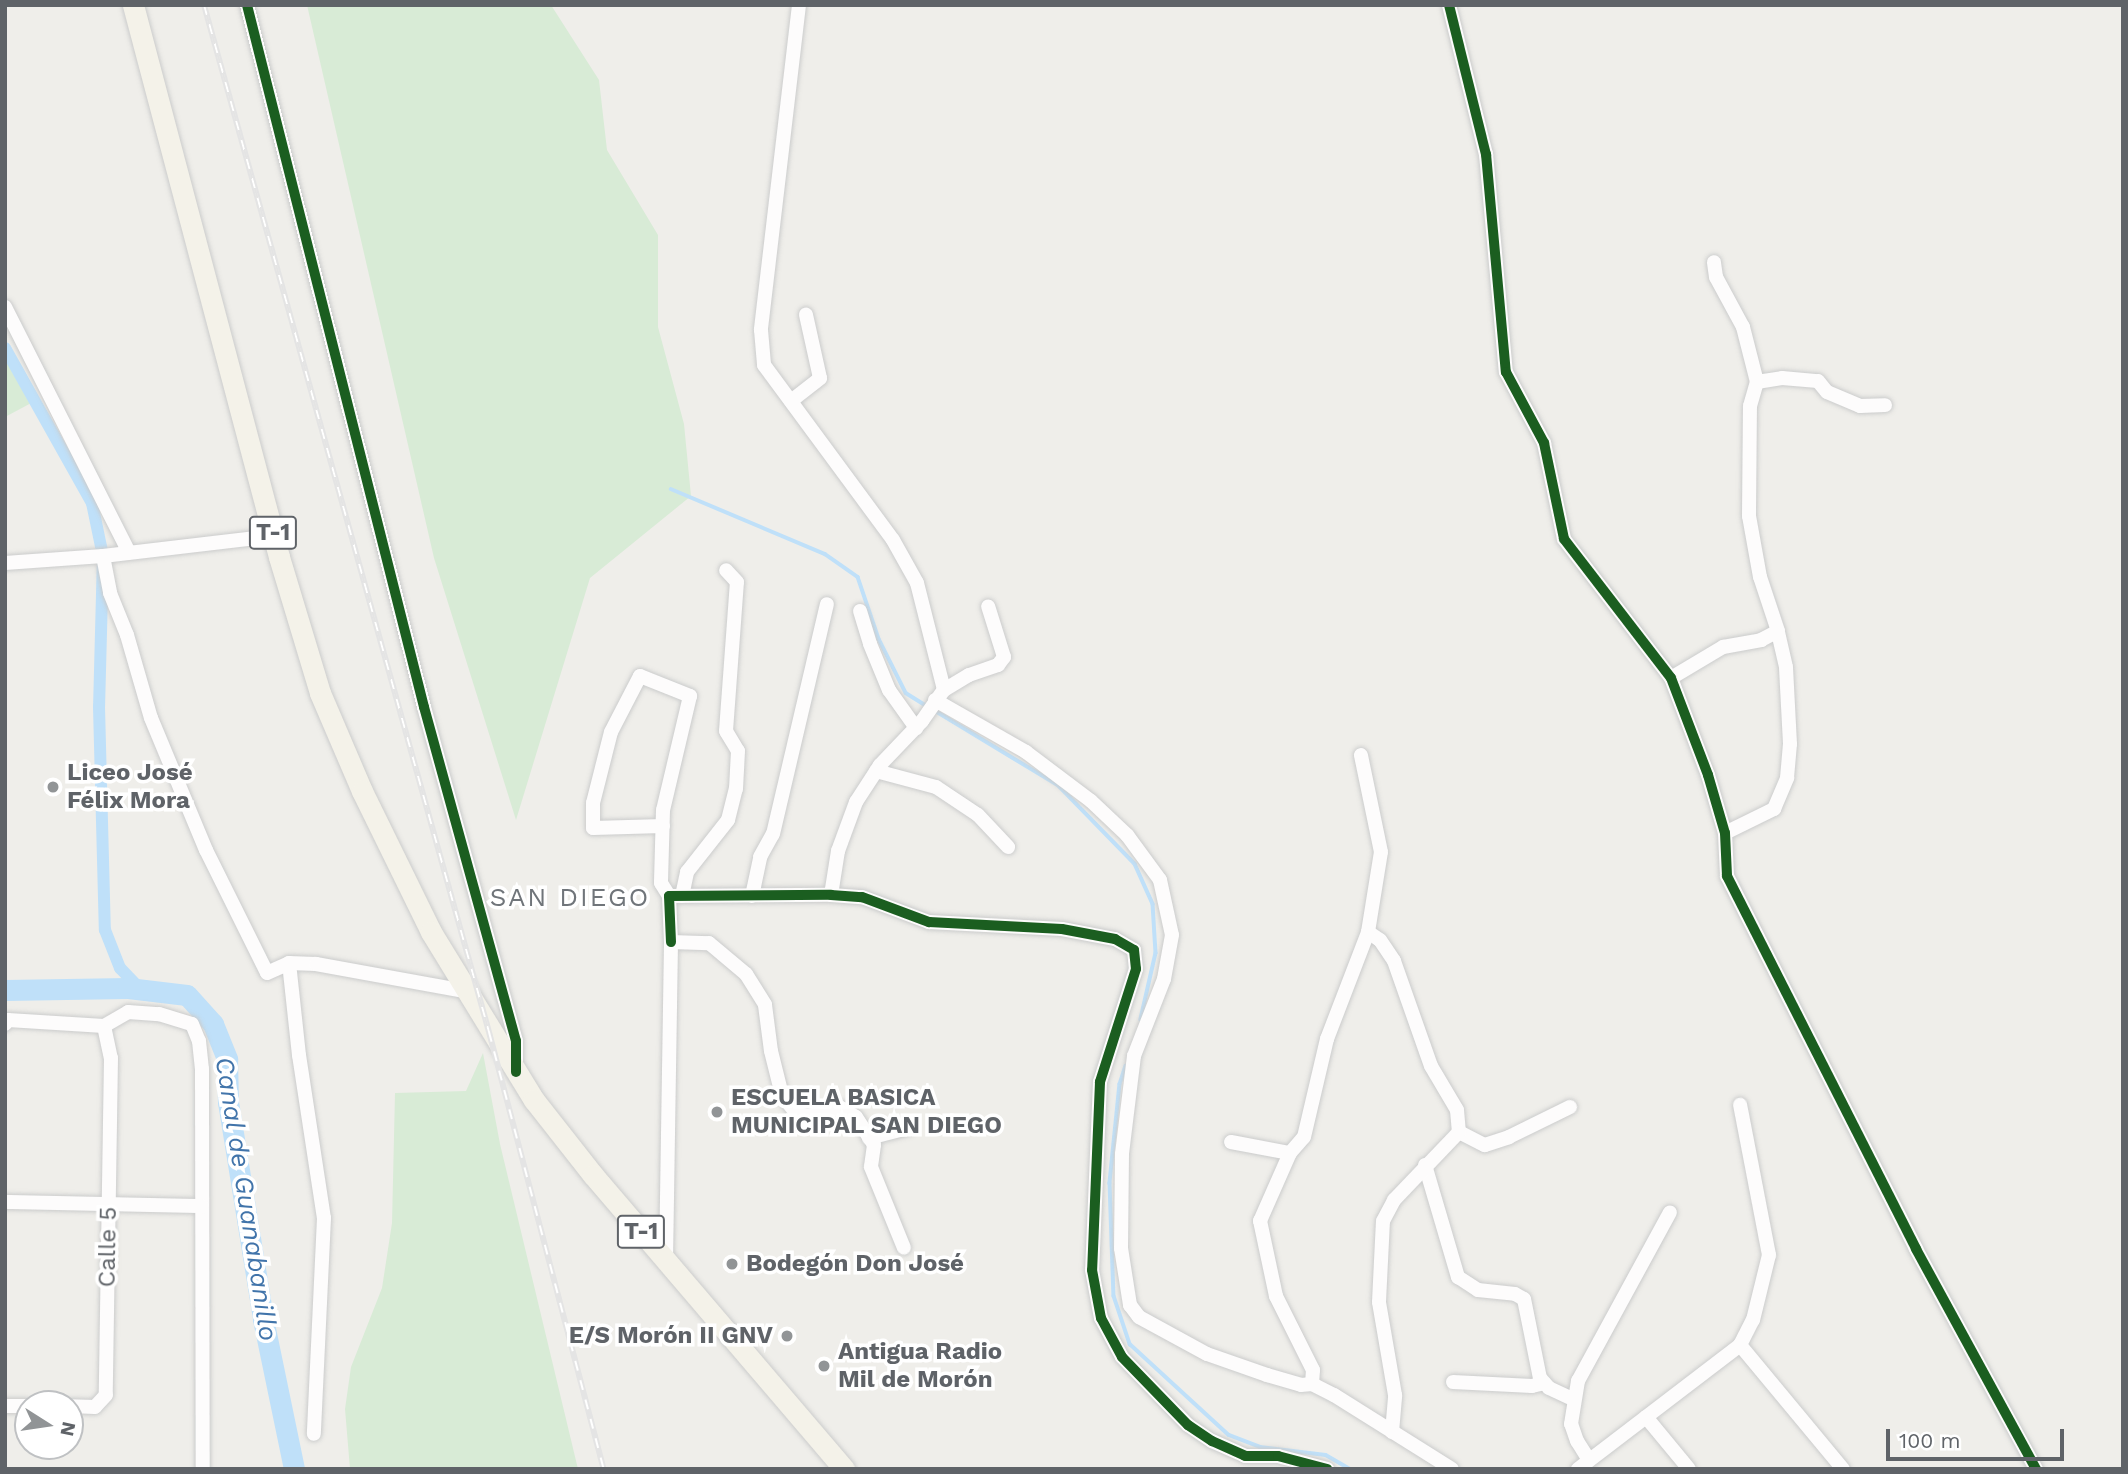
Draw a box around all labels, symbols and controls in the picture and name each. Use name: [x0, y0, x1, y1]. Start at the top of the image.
road number: T-1: [248, 513, 298, 552]
place label: Liceo José Félix Mora: [67, 759, 193, 815]
marker: Liceo José Félix Mora: [45, 779, 61, 795]
district label: SAN DIEGO: [491, 882, 649, 914]
water label: Canal de Guanabanillo: [208, 1054, 284, 1344]
place label: ESCUELA BASICA MUNICIPAL SAN DIEGO: [731, 1084, 1002, 1140]
marker: ESCUELA BASICA MUNICIPAL SAN DIEGO: [709, 1104, 725, 1120]
street label: Calle 5: [93, 1206, 123, 1288]
road number: T-1: [616, 1212, 666, 1252]
place label: Bodegón Don José: [746, 1250, 964, 1278]
marker: Bodegón Don José: [724, 1256, 740, 1272]
place label: E/S Morón II GNV: [569, 1322, 773, 1350]
marker: E/S Morón II GNV: [779, 1328, 795, 1344]
place label: Antigua Radio Mil de Morón: [838, 1338, 1002, 1394]
marker: Antigua Radio Mil de Morón: [816, 1358, 832, 1374]
north arrow: [14, 1390, 84, 1460]
scale bar: [1890, 1414, 2068, 1458]
text: N: [55, 1420, 81, 1438]
text: 100 m: [1899, 1428, 1961, 1453]

